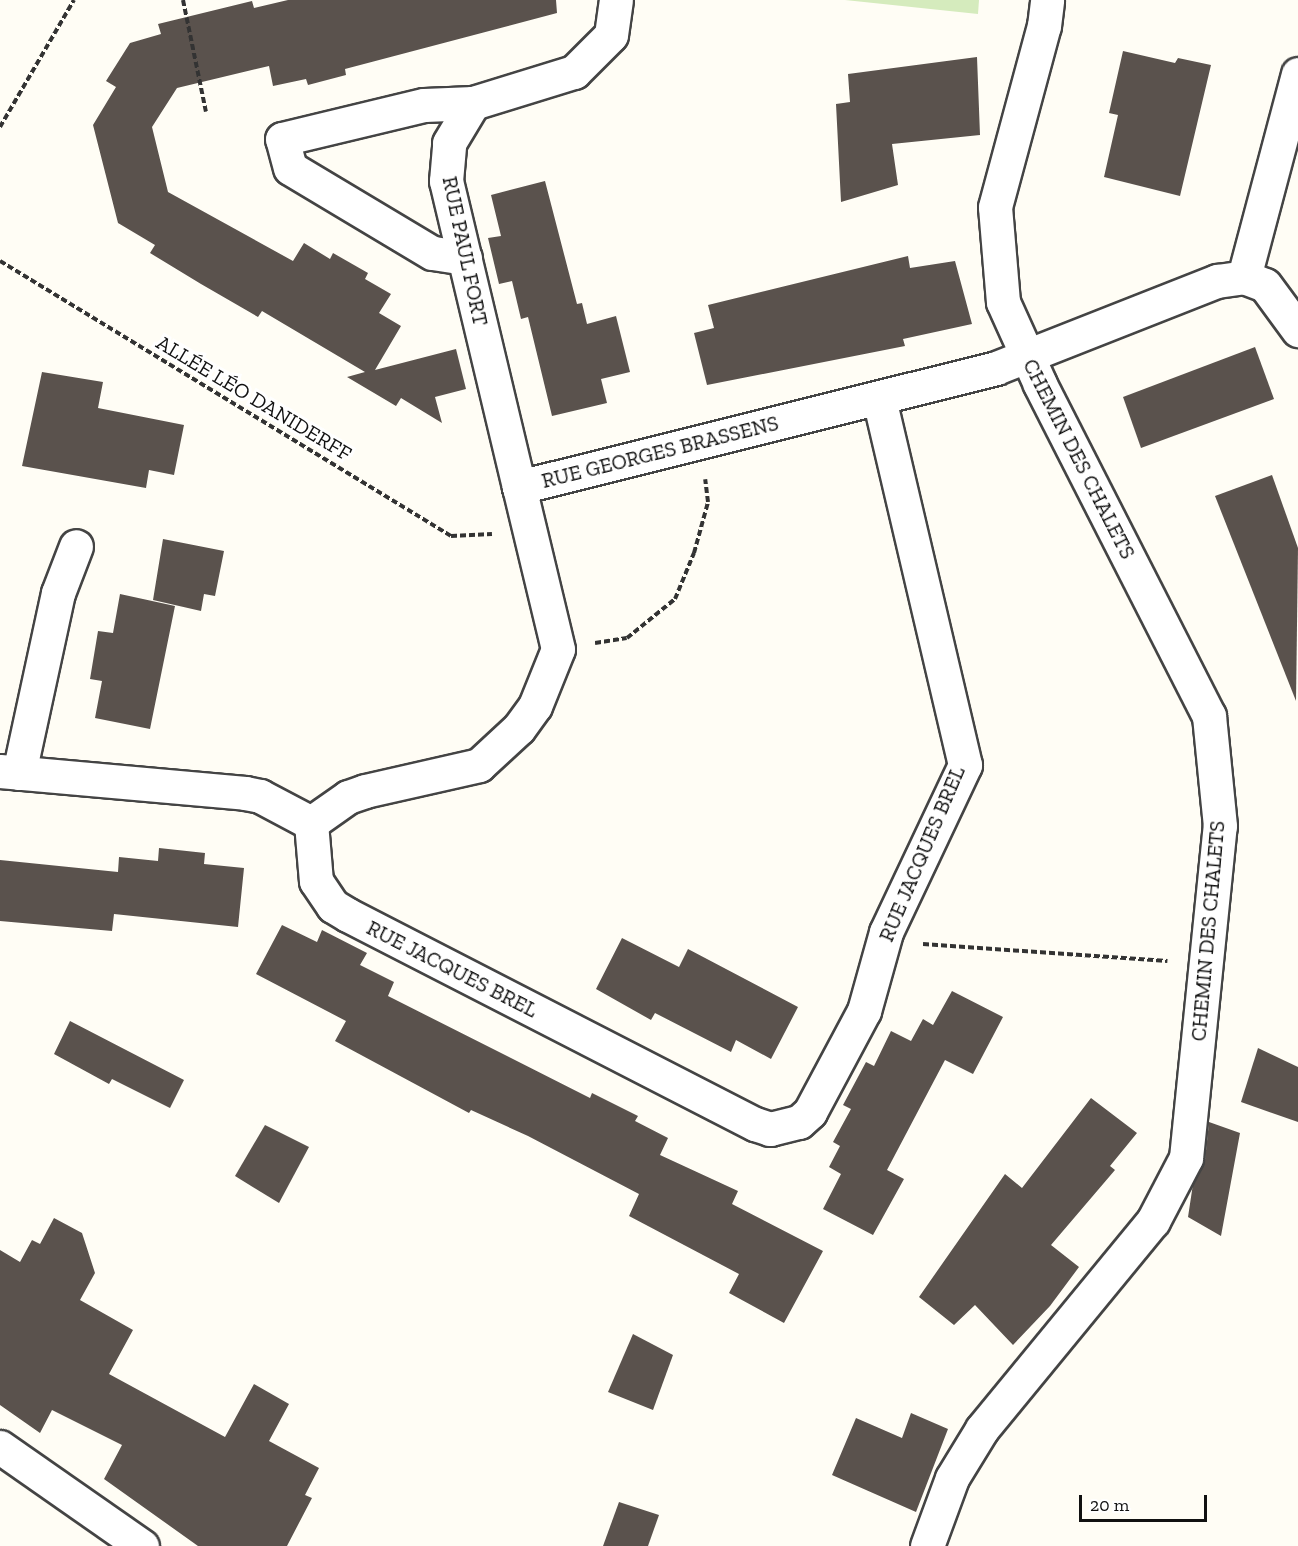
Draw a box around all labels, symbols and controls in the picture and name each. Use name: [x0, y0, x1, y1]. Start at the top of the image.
street label: RUE PAUL FORT: [437, 174, 493, 328]
street label: ALLÉE LÉO DANIDERFF: [152, 330, 356, 466]
street label: CHEMIN DES CHALETS: [1018, 355, 1140, 563]
street label: RUE GEORGES BRASSENS: [539, 410, 781, 494]
street label: RUE JACQUES BREL: [874, 762, 970, 946]
street label: CHEMIN DES CHALETS: [1186, 820, 1230, 1042]
street label: RUE JACQUES BREL: [362, 915, 542, 1023]
scale bar: [1082, 1483, 1210, 1521]
text: 20 m: [1090, 1494, 1129, 1516]

